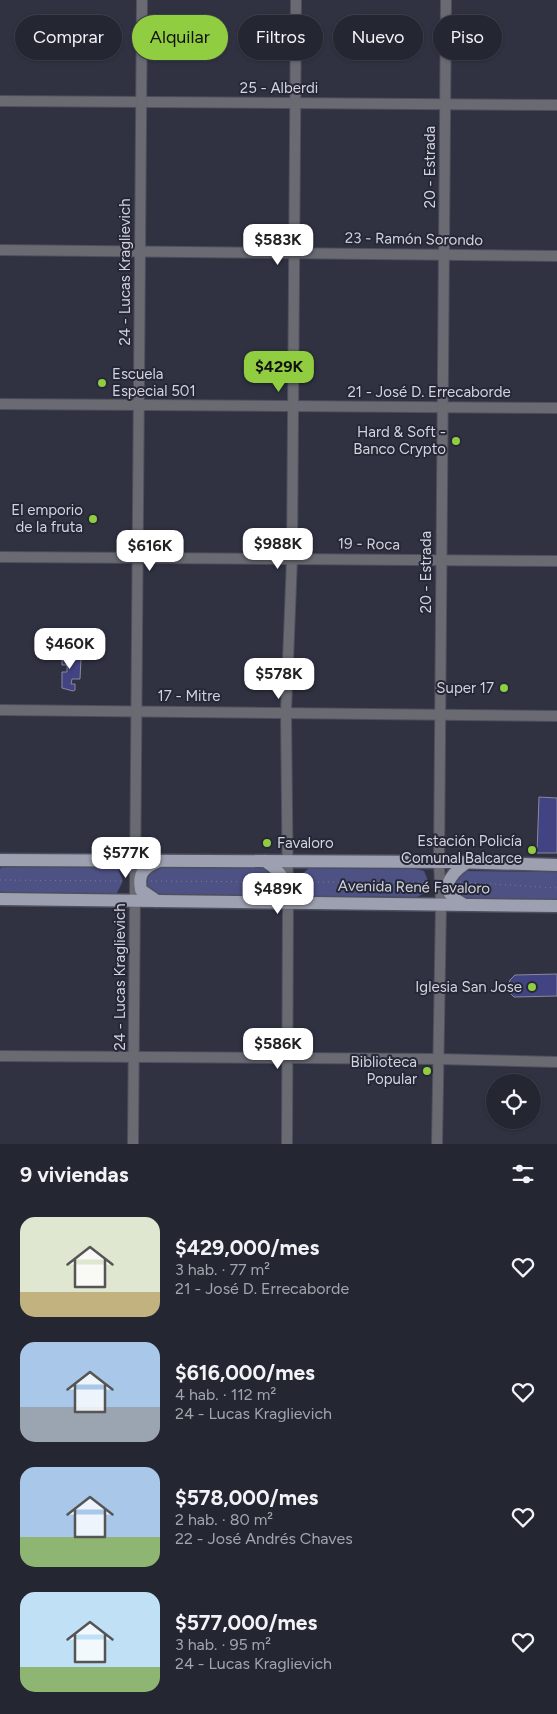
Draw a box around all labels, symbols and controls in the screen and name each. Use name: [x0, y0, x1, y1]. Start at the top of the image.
chip: Comprar: [15, 15, 122, 60]
chip: Alquilar: [132, 15, 228, 60]
chip: Filtros: [238, 15, 323, 60]
chip: Nuevo: [333, 15, 423, 60]
chip: Piso: [433, 15, 502, 60]
street label: 25 - Alberdi: [240, 79, 318, 97]
street label: 20 - Estrada: [421, 126, 439, 208]
street label: 24 - Lucas Kraglievich: [116, 198, 134, 346]
pin: $583K: [243, 224, 313, 266]
street label: 23 - Ramón Sorondo: [345, 229, 484, 249]
text: $583K: [254, 230, 302, 249]
pin: $429K: [244, 350, 314, 393]
text: $429K: [255, 357, 303, 376]
place label: Escuela Especial 501: [112, 365, 196, 400]
marker: Escuela Especial 501: [96, 377, 108, 389]
street label: 21 - José D. Errecaborde: [347, 383, 511, 401]
place label: Hard & Soft - Banco Crypto: [353, 423, 446, 458]
marker: Hard & Soft - Banco Crypto: [450, 435, 462, 447]
place label: El emporio de la fruta: [11, 501, 83, 536]
marker: El emporio de la fruta: [87, 513, 99, 525]
pin: $988K: [243, 528, 313, 570]
pin: $616K: [115, 530, 185, 572]
street label: 20 - Estrada: [417, 531, 435, 613]
text: $988K: [254, 534, 302, 553]
street label: 19 - Roca: [338, 534, 400, 554]
text: $616K: [128, 536, 172, 555]
pin: $460K: [35, 628, 105, 670]
text: $460K: [45, 634, 95, 653]
pin: $578K: [244, 658, 314, 700]
text: $578K: [255, 664, 303, 683]
place label: Super 17: [436, 679, 494, 697]
marker: Super 17: [498, 682, 510, 694]
street label: 17 - Mitre: [157, 687, 221, 705]
place label: Estación Policía Comunal Balcarce: [401, 832, 522, 867]
place label: Favaloro: [277, 834, 334, 852]
pin: $577K: [91, 836, 161, 879]
marker: Favaloro: [261, 837, 273, 849]
text: $577K: [103, 843, 149, 862]
marker: Estación Policía Comunal Balcarce: [526, 844, 538, 856]
pin: $489K: [243, 872, 313, 915]
street label: Avenida René Favaloro: [338, 877, 491, 897]
text: $489K: [254, 879, 302, 898]
street label: 24 - Lucas Kraglievich: [111, 903, 129, 1051]
place label: Iglesia San Jose: [415, 978, 522, 996]
marker: Iglesia San Jose: [526, 981, 538, 993]
pin: $586K: [243, 1028, 313, 1070]
text: $586K: [254, 1034, 302, 1053]
place label: Biblioteca Popular: [350, 1053, 417, 1088]
marker: Biblioteca Popular: [421, 1065, 433, 1077]
map controls: [486, 1074, 541, 1129]
button: locate: [486, 1074, 541, 1129]
icon: filters: [509, 1160, 537, 1188]
text: 9 viviendas: [20, 1162, 129, 1187]
text: $429,000/mes: [175, 1235, 319, 1260]
icon: home: [60, 1237, 120, 1297]
icon: heart: [509, 1253, 537, 1281]
text: 3 hab. · 77 m²: [175, 1260, 270, 1279]
text: 21 - José D. Errecaborde: [175, 1279, 349, 1298]
text: $616,000/mes: [175, 1360, 315, 1385]
icon: home: [60, 1362, 120, 1422]
icon: heart: [509, 1378, 537, 1406]
text: 4 hab. · 112 m²: [175, 1385, 276, 1404]
text: 24 - Lucas Kraglievich: [175, 1404, 332, 1423]
text: $578,000/mes: [175, 1485, 318, 1510]
icon: home: [60, 1487, 120, 1547]
icon: heart: [509, 1503, 537, 1531]
text: 2 hab. · 80 m²: [175, 1510, 273, 1529]
text: 22 - José Andrés Chaves: [175, 1529, 353, 1548]
text: $577,000/mes: [175, 1610, 317, 1635]
icon: home: [60, 1612, 120, 1672]
icon: heart: [509, 1628, 537, 1656]
text: 3 hab. · 95 m²: [175, 1635, 271, 1654]
text: 24 - Lucas Kraglievich: [175, 1654, 332, 1673]

